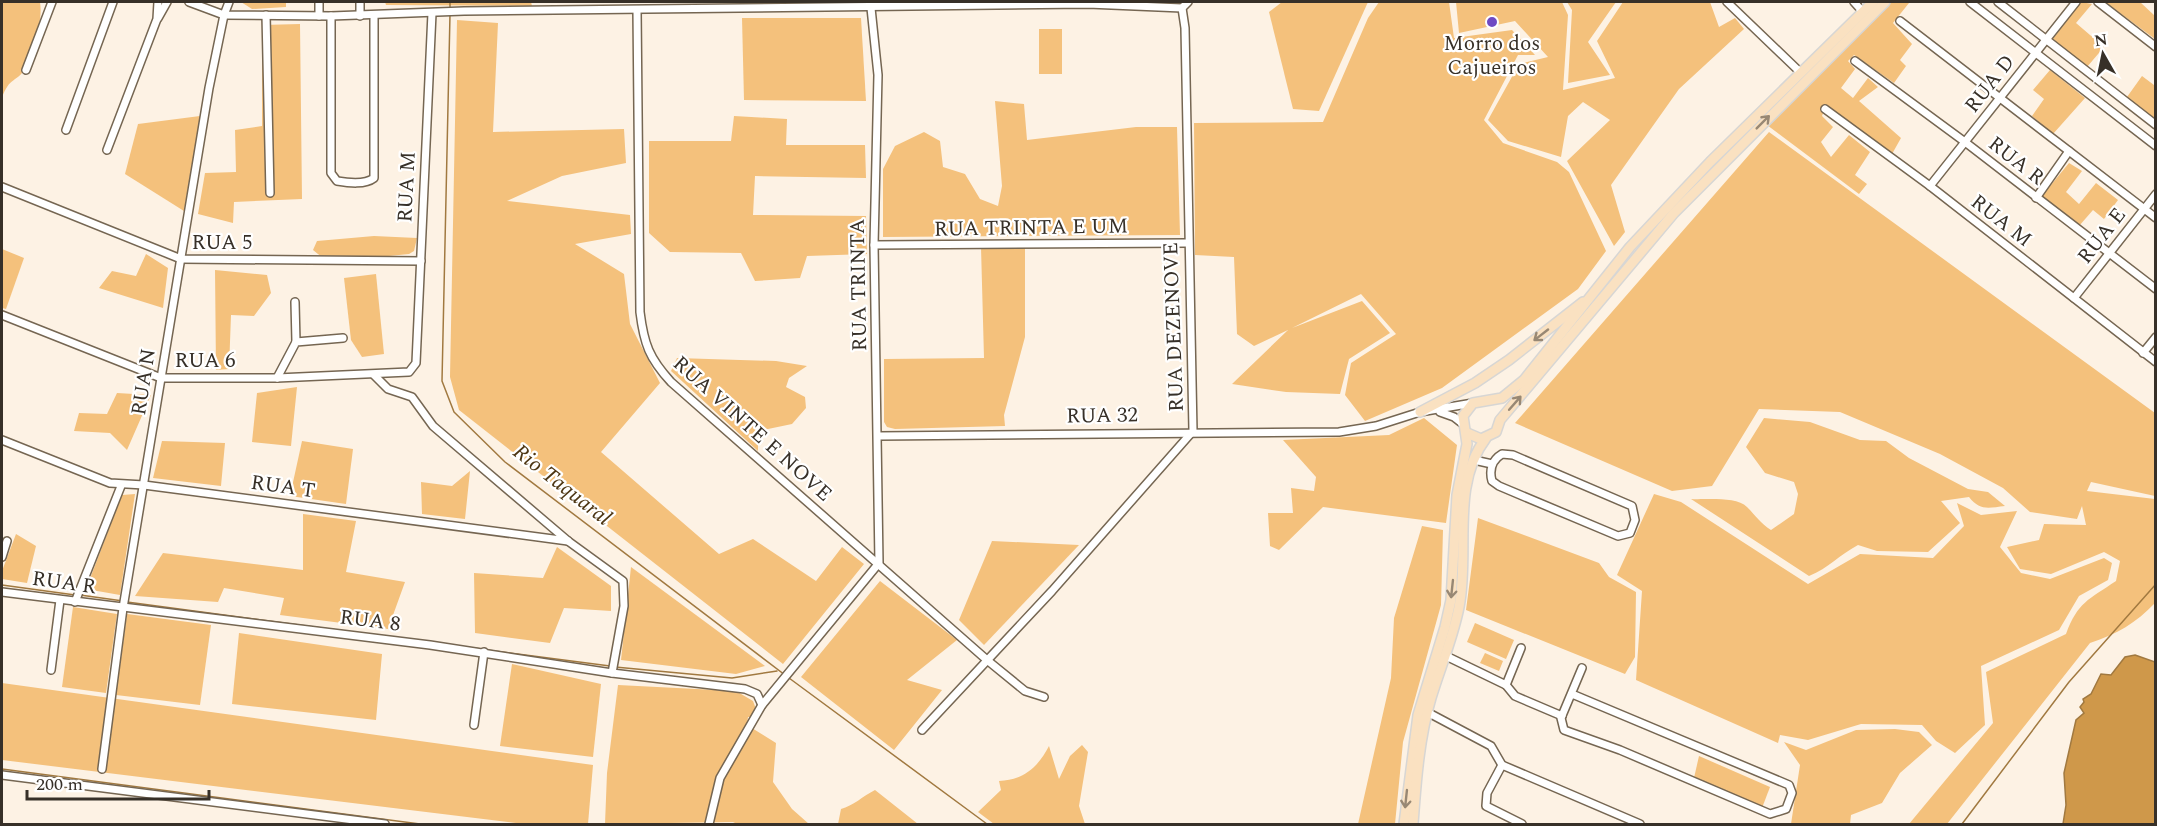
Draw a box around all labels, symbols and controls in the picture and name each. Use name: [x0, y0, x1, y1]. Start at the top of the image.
marker: Morro dos Cajueiros: [1485, 15, 1499, 29]
north arrow: [2073, 24, 2133, 84]
text: N: [2092, 27, 2109, 53]
place label: Morro dos Cajueiros: [1444, 28, 1540, 84]
street label: RUA D: [1957, 48, 2023, 120]
one-way arrow: [1755, 115, 1770, 130]
street label: RUA R: [1981, 129, 2051, 194]
street label: RUA M: [389, 151, 425, 223]
street label: RUA M: [1963, 187, 2039, 255]
street label: RUA E: [2070, 201, 2134, 271]
street label: RUA TRINTA E UM: [934, 210, 1128, 246]
street label: RUA TRINTA: [842, 218, 876, 352]
street label: RUA 5: [191, 227, 253, 259]
street label: RUA DEZENOVE: [1155, 241, 1193, 413]
one-way arrow: [1534, 328, 1549, 342]
street label: RUA 6: [174, 345, 236, 377]
street label: RUA N: [123, 346, 165, 418]
street label: RUA VINTE E NOVE: [665, 348, 839, 510]
one-way arrow: [1508, 396, 1522, 411]
street label: RUA 32: [1066, 399, 1138, 433]
water label: Rio Taquaral: [506, 436, 619, 534]
street label: RUA T: [249, 467, 317, 507]
street label: RUA R: [30, 563, 98, 603]
one-way arrow: [1446, 578, 1457, 598]
street label: RUA 8: [338, 601, 402, 641]
scale bar: [27, 763, 208, 801]
text: 200 m: [36, 771, 83, 798]
one-way arrow: [1400, 789, 1411, 808]

